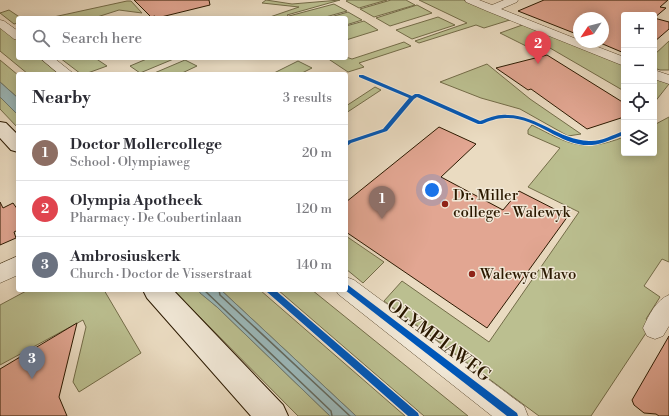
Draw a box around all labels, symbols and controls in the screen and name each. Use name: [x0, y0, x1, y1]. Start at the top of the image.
north arrow: [573, 12, 609, 48]
map controls: [621, 12, 657, 156]
button: +: [621, 12, 657, 48]
search box: [16, 16, 348, 60]
icon: search: [30, 27, 52, 49]
text: Search here: [62, 29, 142, 48]
pin: 2: [525, 31, 551, 64]
button: −: [621, 48, 657, 84]
button: locate: [621, 84, 657, 120]
text: Nearby: [32, 87, 91, 109]
text: 3 results: [283, 90, 332, 106]
button: layers: [621, 120, 657, 156]
text: Doctor Mollercollege: [70, 135, 222, 154]
text: 1: [42, 145, 48, 161]
text: 20 m: [302, 145, 332, 161]
text: School · Olympiaweg: [70, 154, 190, 170]
your location: [422, 180, 442, 200]
pin: 1: [369, 186, 395, 219]
place label: Dr. Miller college - Walewyk: [453, 186, 572, 222]
text: Olympia Apotheek: [70, 191, 202, 210]
marker: Dr. Miller college - Walewyk: [440, 199, 450, 209]
text: 2: [41, 201, 49, 217]
text: 120 m: [296, 201, 332, 217]
text: Pharmacy · De Coubertinlaan: [70, 210, 242, 226]
text: Ambrosiuskerk: [70, 247, 181, 266]
text: 3: [41, 257, 49, 273]
text: 140 m: [296, 257, 332, 273]
place label: Walewyc Mavo: [479, 265, 576, 284]
text: Church · Doctor de Visserstraat: [70, 266, 252, 282]
marker: Walewyc Mavo: [467, 269, 477, 279]
street label: OLYMPIAWEG: [382, 294, 496, 388]
pin: 3: [19, 346, 45, 379]

